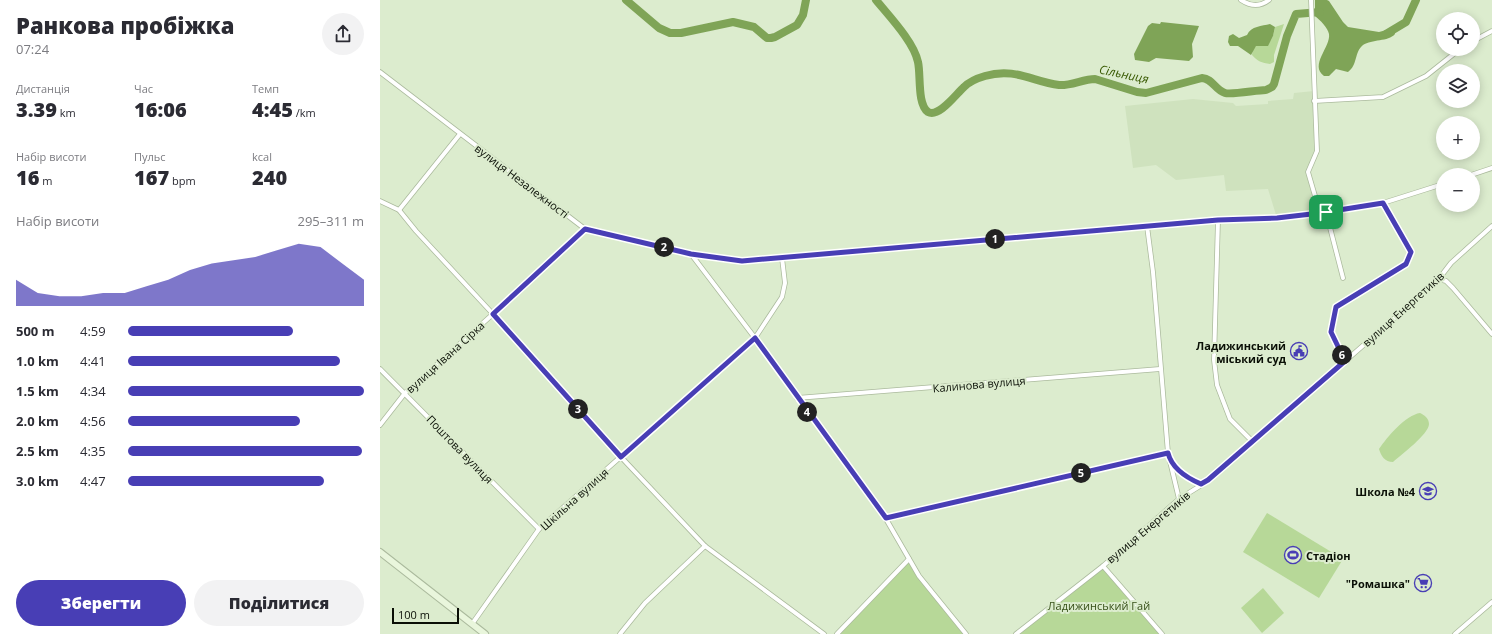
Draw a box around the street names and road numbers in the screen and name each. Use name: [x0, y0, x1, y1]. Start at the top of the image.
street label: вулиця Незалежності: [472, 141, 572, 221]
street label: вулиця Енергетиків: [1359, 268, 1447, 350]
street label: вулиця Івана Сірка: [403, 318, 487, 396]
street label: Калинова вулиця: [932, 372, 1026, 396]
street label: Поштова вулиця: [423, 412, 497, 486]
street label: Шкільна вулиця: [537, 464, 611, 534]
street label: вулиця Енергетиків: [1103, 488, 1193, 566]

